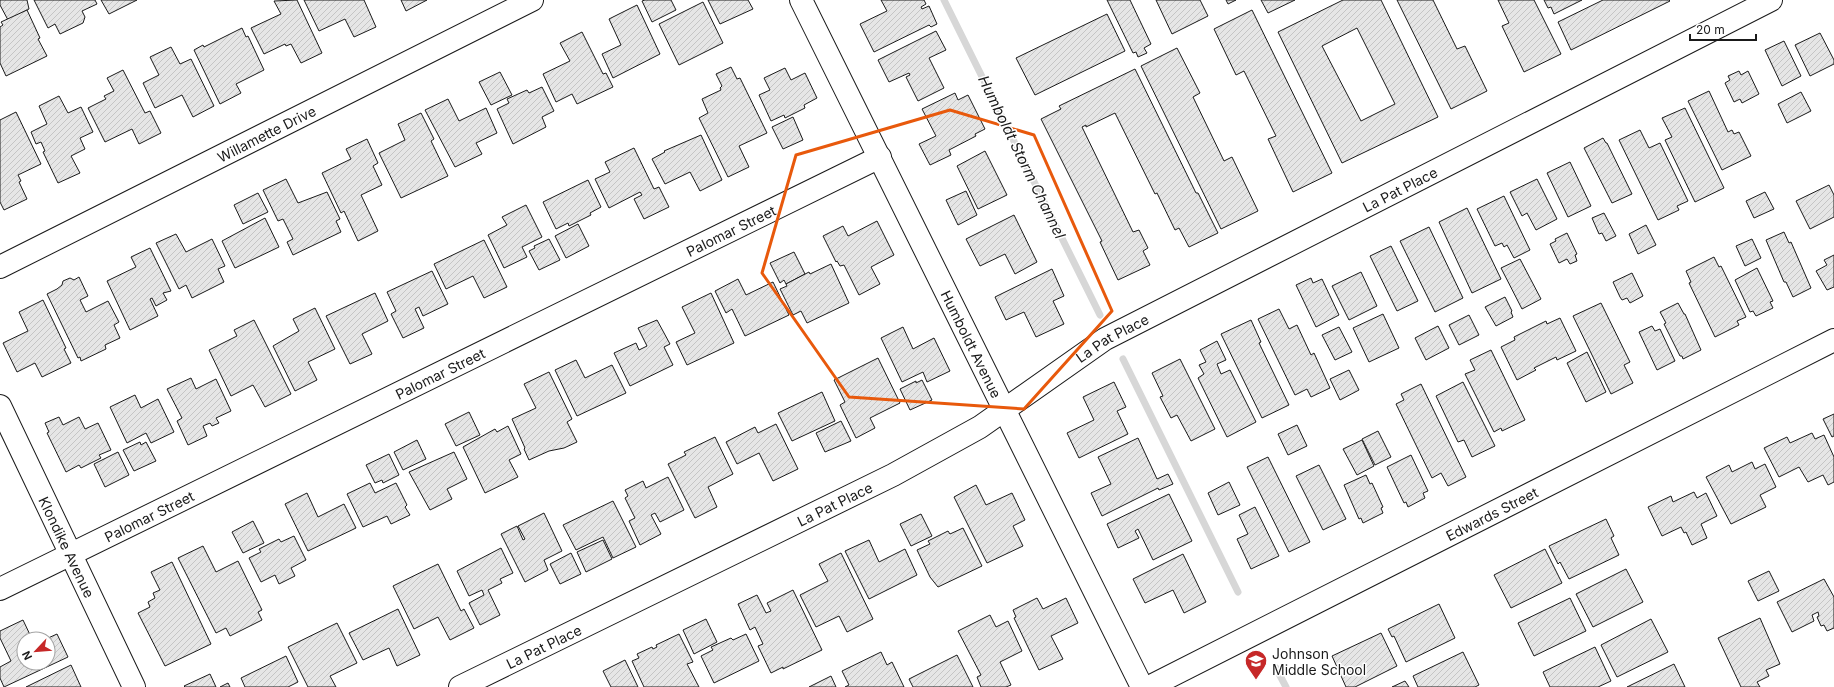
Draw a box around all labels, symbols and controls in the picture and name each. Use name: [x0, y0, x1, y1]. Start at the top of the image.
scale bar: [1690, 16, 1756, 42]
text: 20 m: [1696, 22, 1725, 37]
water label: Humboldt Storm Channel: [974, 72, 1070, 242]
street label: Willamette Drive: [214, 102, 318, 165]
street label: La Pat Place: [1360, 163, 1440, 215]
street label: Palomar Street: [683, 201, 779, 259]
street label: Humboldt Avenue: [938, 287, 1006, 401]
street label: La Pat Place: [1072, 310, 1151, 366]
street label: Palomar Street: [392, 344, 488, 402]
street label: La Pat Place: [794, 478, 875, 529]
street label: Edwards Street: [1443, 483, 1541, 544]
street label: Palomar Street: [101, 487, 197, 545]
street label: Klondike Avenue: [36, 493, 99, 600]
street label: La Pat Place: [503, 621, 584, 672]
north arrow: [16, 631, 56, 671]
place label: Johnson Middle School: [1272, 645, 1366, 678]
school or university icon: Johnson Middle School: [1243, 648, 1269, 681]
text: N: [19, 649, 35, 662]

